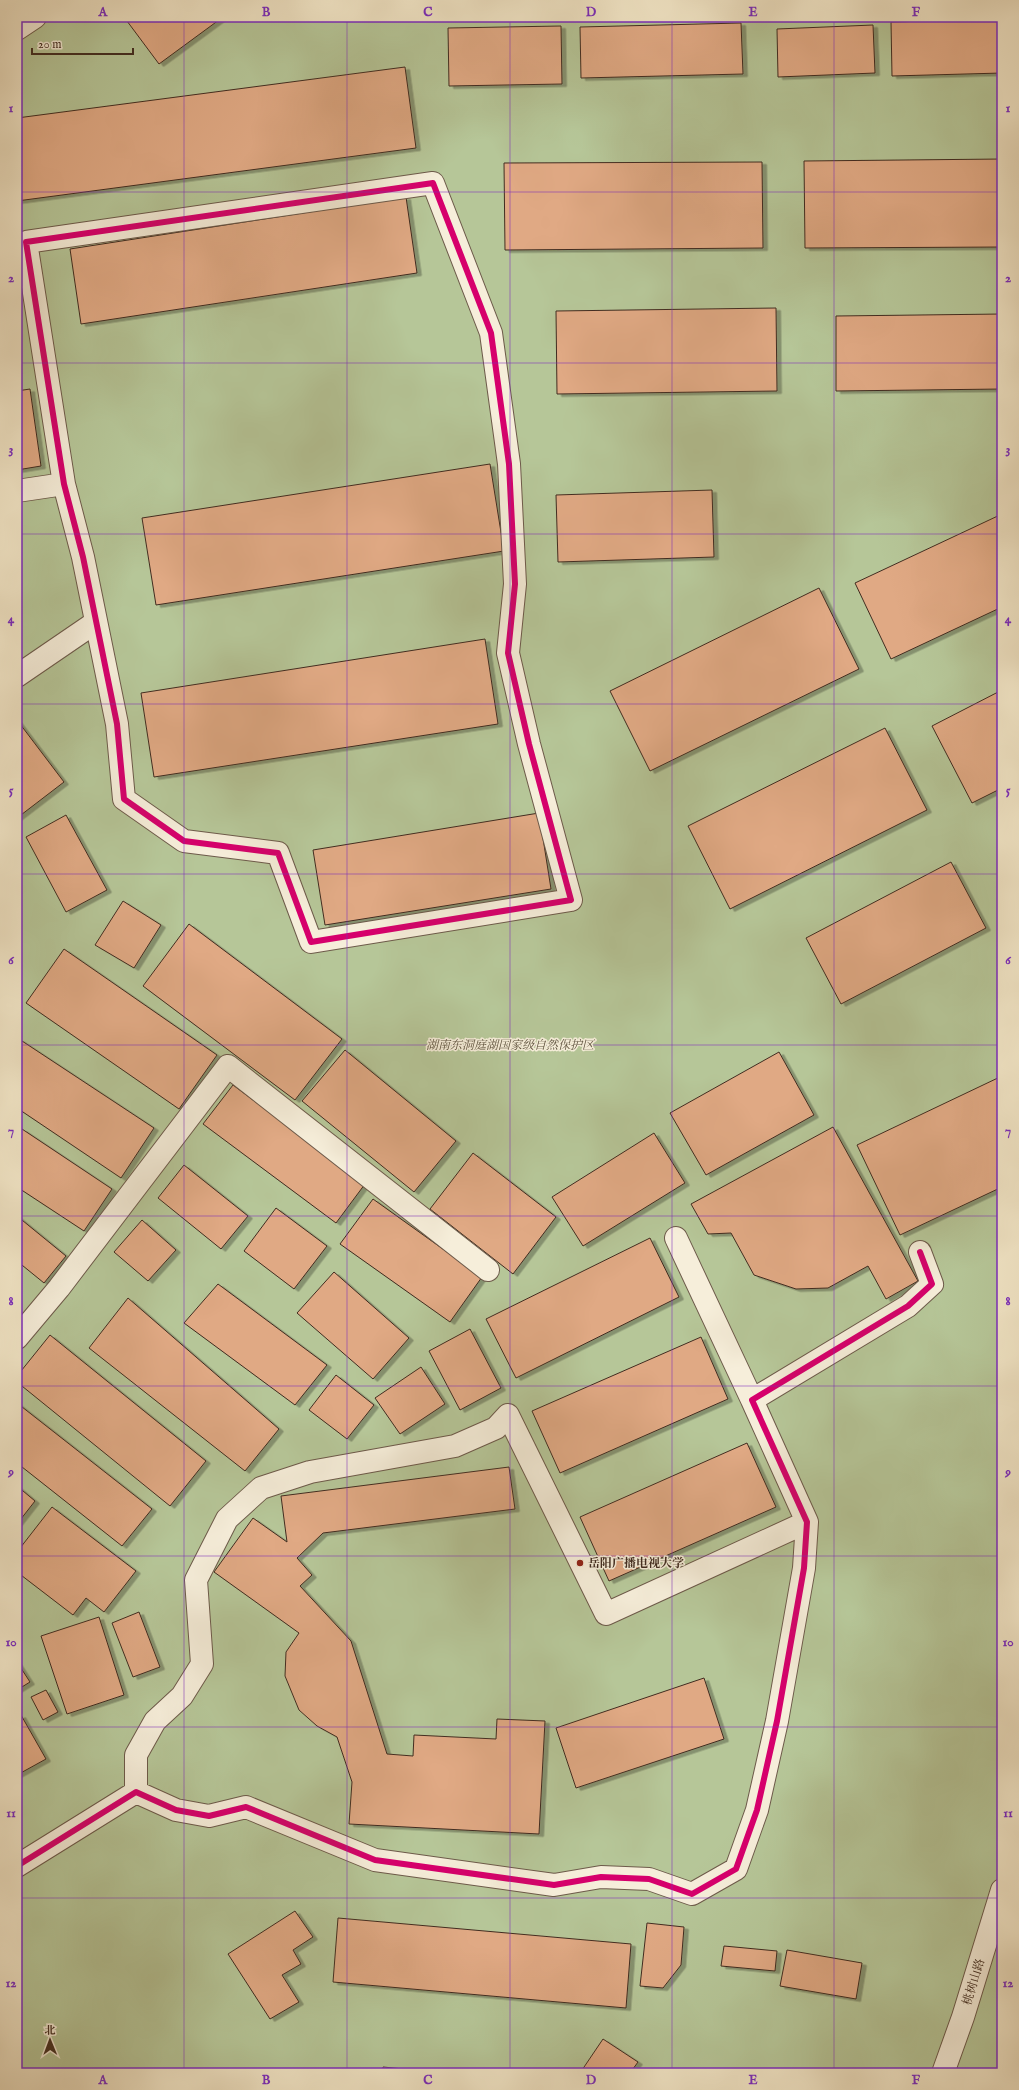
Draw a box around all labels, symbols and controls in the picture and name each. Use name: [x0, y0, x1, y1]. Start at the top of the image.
text: A: [98, 4, 109, 21]
text: B: [262, 4, 271, 21]
text: C: [423, 4, 433, 21]
text: D: [586, 4, 597, 21]
text: E: [748, 4, 758, 21]
text: F: [912, 4, 921, 21]
scale bar: [32, 30, 133, 56]
text: 20 m: [38, 37, 61, 52]
text: 1: [9, 100, 14, 117]
text: 1: [1006, 100, 1011, 117]
text: 2: [8, 270, 14, 287]
text: 2: [1005, 270, 1011, 287]
text: 3: [9, 441, 14, 458]
text: 3: [1006, 441, 1011, 458]
text: 4: [8, 611, 15, 628]
text: 4: [1005, 611, 1012, 628]
text: 5: [9, 782, 14, 799]
text: 5: [1006, 782, 1011, 799]
text: 6: [8, 952, 14, 969]
text: 6: [1005, 952, 1011, 969]
park label: 湖南东洞庭湖国家级自然保护区: [426, 1038, 596, 1053]
text: 7: [8, 1123, 14, 1140]
text: 7: [1005, 1123, 1011, 1140]
text: 8: [8, 1293, 14, 1310]
text: 8: [1005, 1293, 1011, 1310]
text: 9: [7, 1464, 14, 1481]
text: 9: [1004, 1464, 1011, 1481]
place label: 岳阳广播电视大学: [588, 1556, 684, 1571]
marker: 岳阳广播电视大学: [575, 1558, 585, 1568]
text: 10: [5, 1634, 17, 1651]
text: 10: [1002, 1634, 1014, 1651]
text: 11: [6, 1805, 16, 1822]
text: 11: [1003, 1805, 1013, 1822]
street label: 桃树山路: [960, 1957, 988, 2007]
text: 12: [6, 1975, 16, 1992]
text: 12: [1003, 1975, 1013, 1992]
north arrow: [30, 2020, 70, 2060]
text: 北: [44, 2024, 55, 2038]
text: A: [98, 2072, 109, 2089]
text: B: [262, 2072, 271, 2089]
text: C: [423, 2072, 433, 2089]
text: D: [586, 2072, 597, 2089]
text: E: [748, 2072, 758, 2089]
text: F: [912, 2072, 921, 2089]

